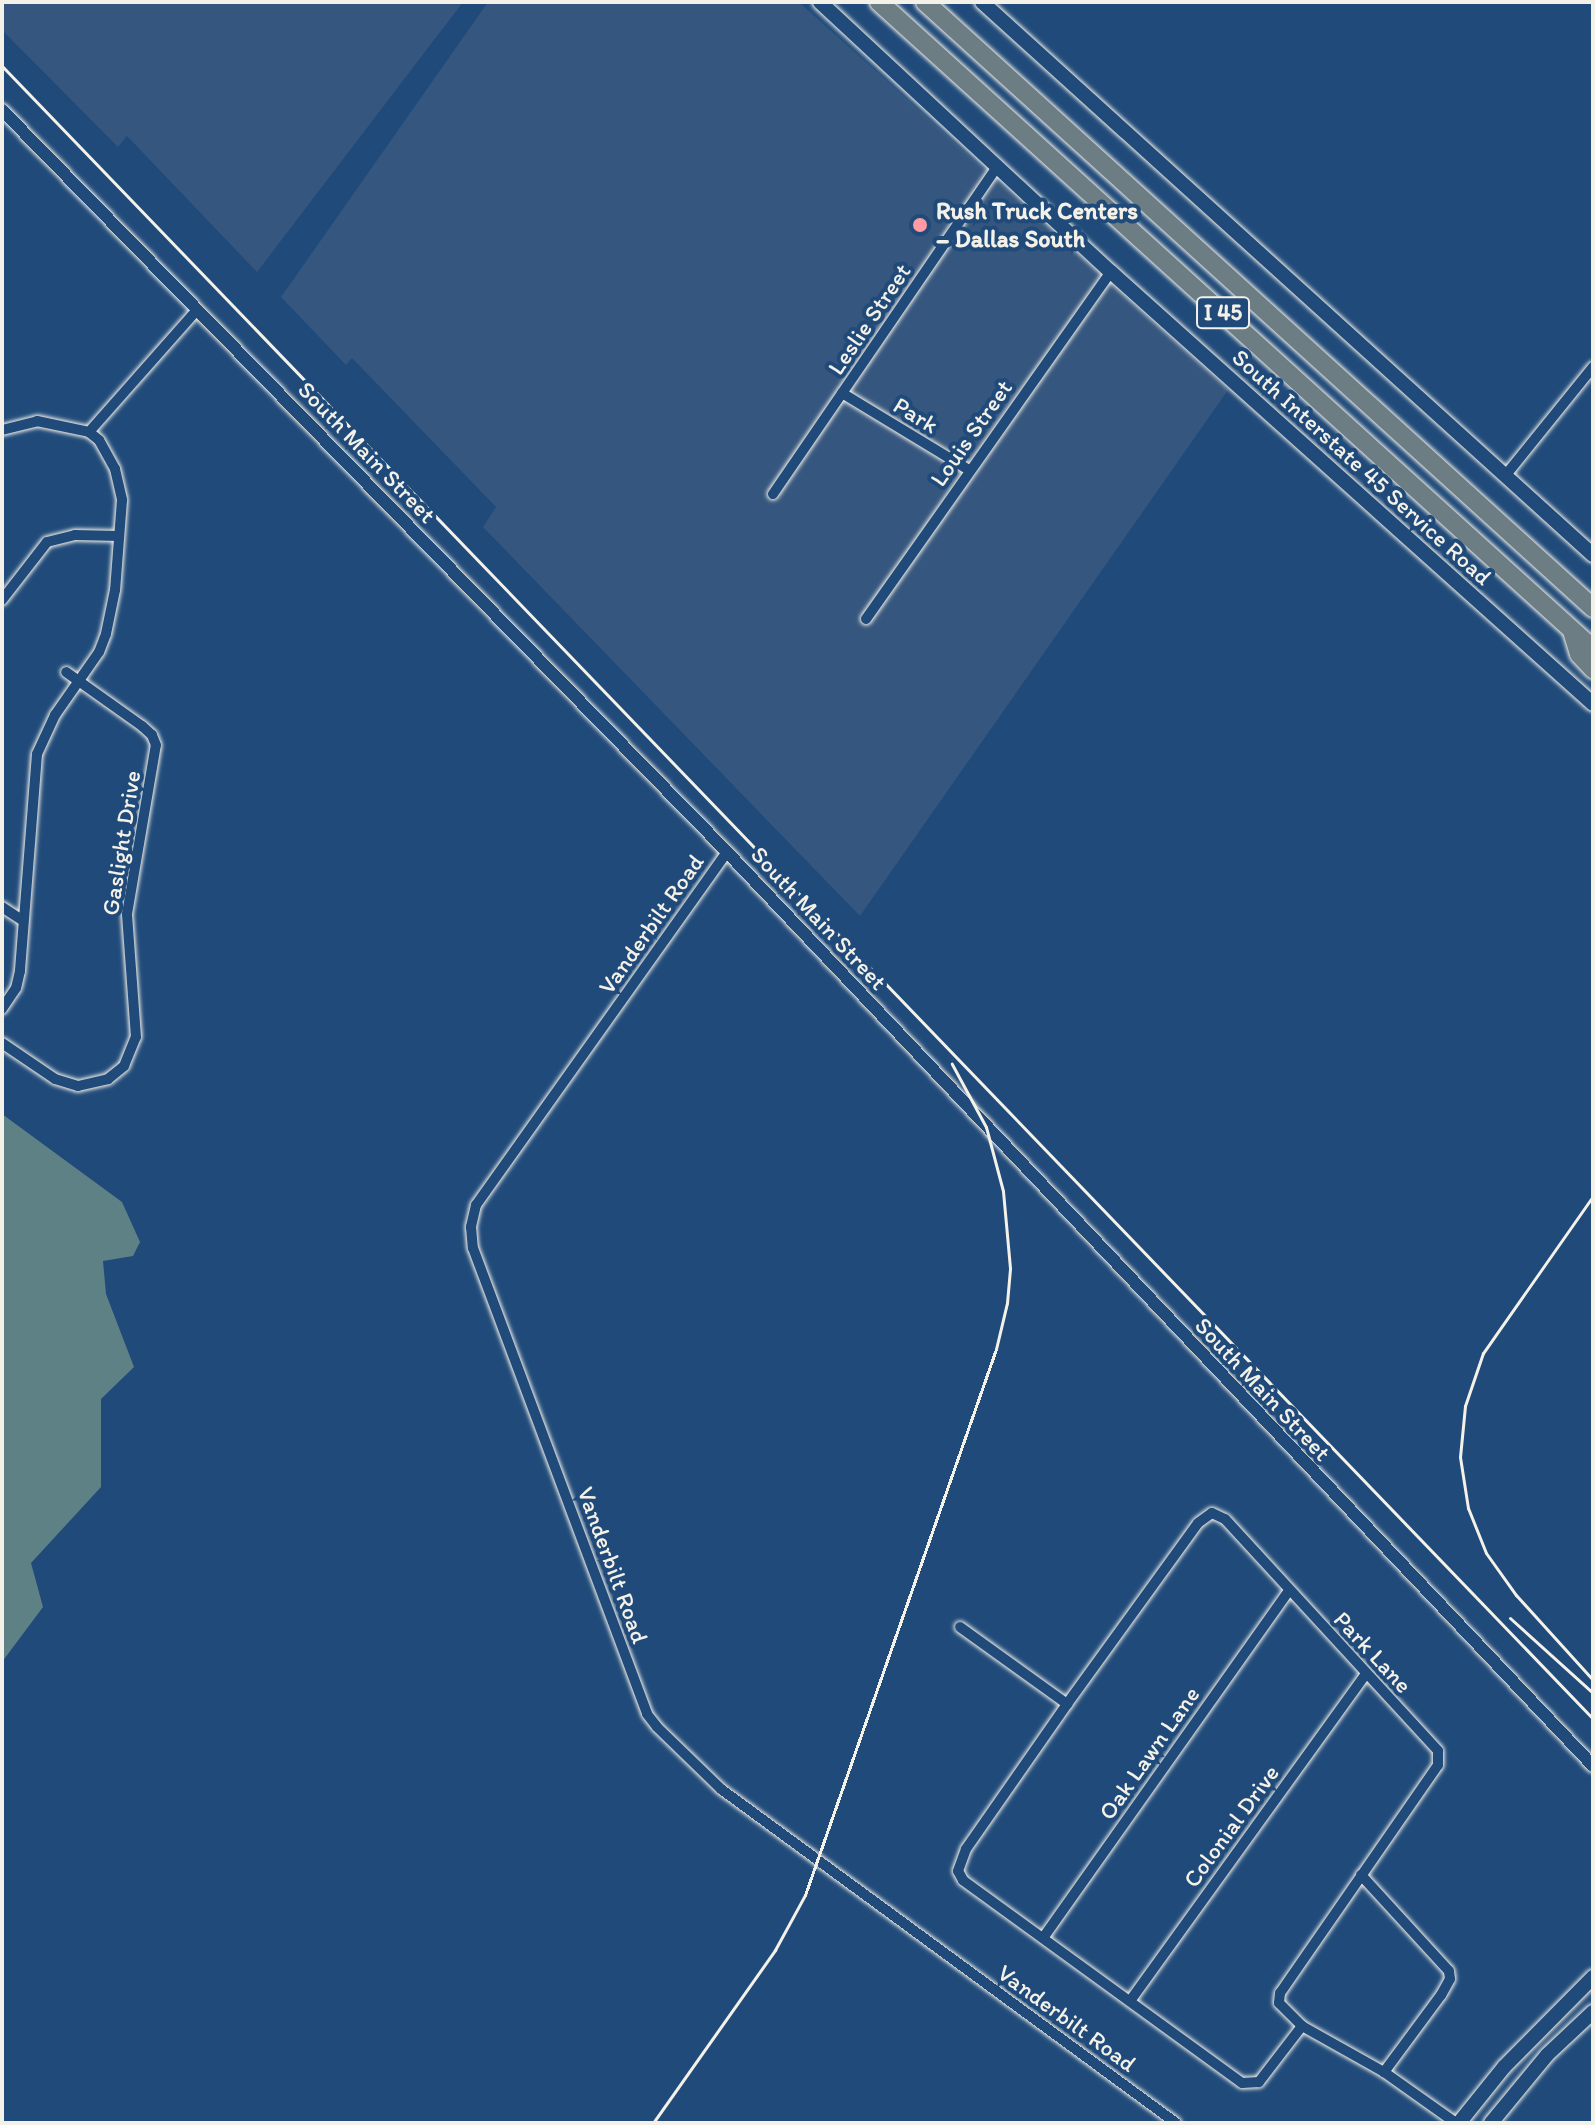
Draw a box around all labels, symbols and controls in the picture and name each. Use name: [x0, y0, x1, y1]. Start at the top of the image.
place label: Rush Truck Centers – Dallas South: [936, 197, 1136, 253]
marker: Rush Truck Centers – Dallas South: [911, 216, 929, 234]
street label: Leslie Street: [821, 258, 917, 380]
road number: I 45: [1195, 295, 1251, 331]
street label: South Interstate 45 Service Road: [1226, 343, 1498, 591]
street label: Louis Street: [924, 374, 1018, 492]
street label: South Main Street: [292, 375, 442, 529]
street label: Park: [888, 390, 944, 440]
street label: Gaslight Drive: [95, 768, 147, 918]
street label: South Main Street: [745, 840, 893, 996]
street label: Vanderbilt Road: [592, 848, 710, 1000]
street label: South Main Street: [1189, 1311, 1337, 1467]
street label: Vanderbilt Road: [571, 1483, 655, 1647]
street label: Park Lane: [1328, 1605, 1418, 1699]
street label: Oak Lawn Lane: [1092, 1681, 1206, 1825]
street label: Colonial Drive: [1177, 1759, 1285, 1893]
street label: Vanderbilt Road: [992, 1958, 1142, 2078]

